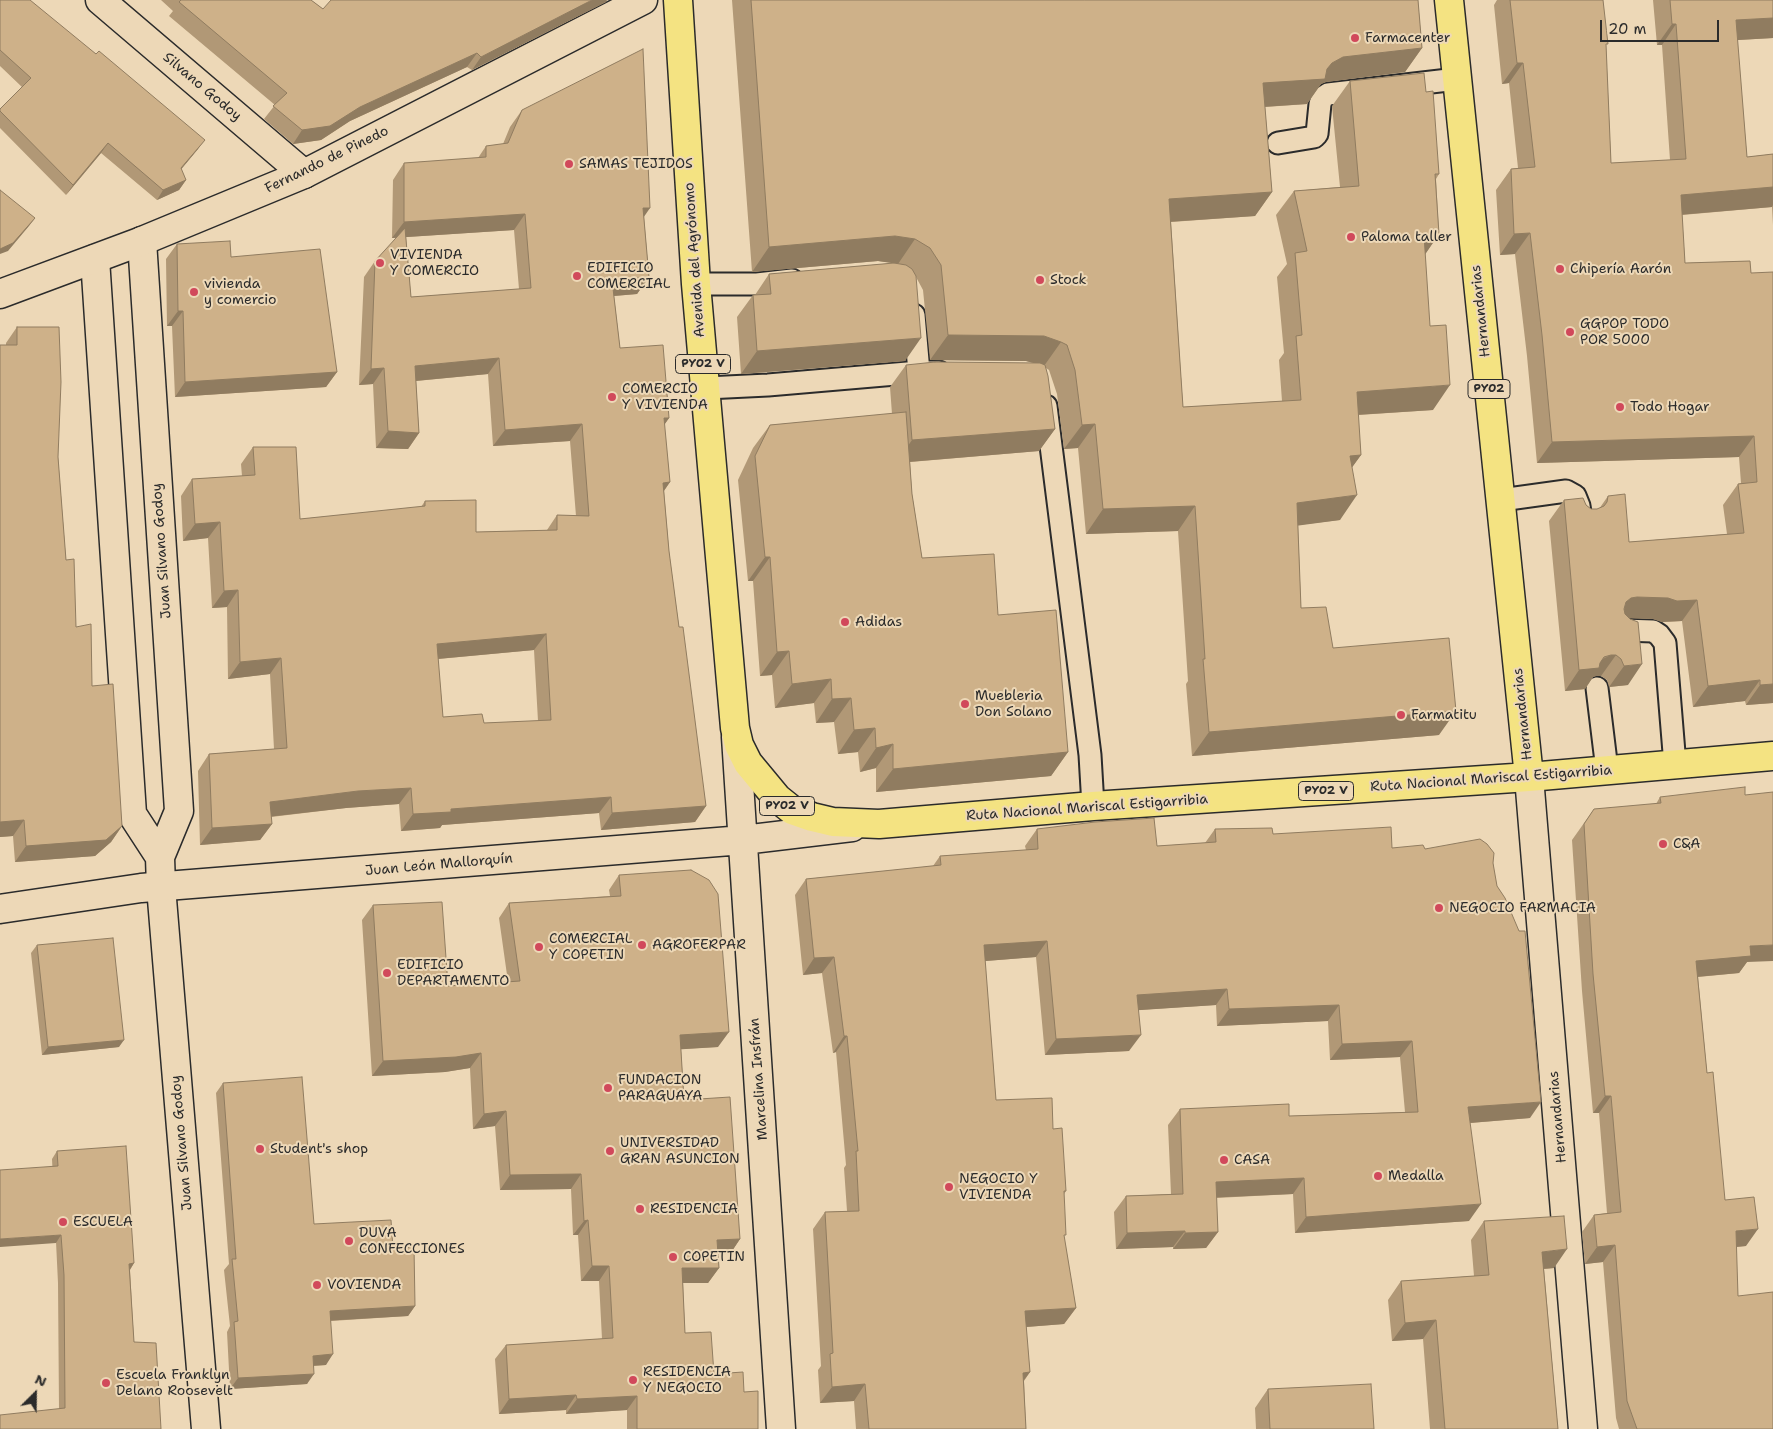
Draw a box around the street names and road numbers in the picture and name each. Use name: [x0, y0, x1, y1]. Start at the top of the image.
street label: Silvano Godoy: [159, 49, 245, 125]
street label: Fernando de Pinedo: [262, 123, 392, 197]
street label: Avenida del Agrónomo: [681, 182, 709, 338]
street label: Hernandarias: [1468, 264, 1494, 358]
road number: PY02 V: [676, 354, 730, 374]
road number: PY02: [1468, 379, 1510, 398]
street label: Juan Silvano Godoy: [149, 483, 175, 619]
street label: Hernandarias: [1510, 667, 1536, 761]
street label: Ruta Nacional Mariscal Estigarribia: [1370, 762, 1612, 796]
road number: PY02 V: [1298, 781, 1354, 800]
street label: Ruta Nacional Mariscal Estigarribia: [966, 791, 1208, 825]
road number: PY02 V: [760, 796, 814, 816]
street label: Juan León Mallorquín: [365, 850, 513, 880]
street label: Marcelina Insfrán: [746, 1017, 772, 1141]
street label: Hernandarias: [1546, 1070, 1570, 1164]
street label: Juan Silvano Godoy: [168, 1075, 196, 1211]

